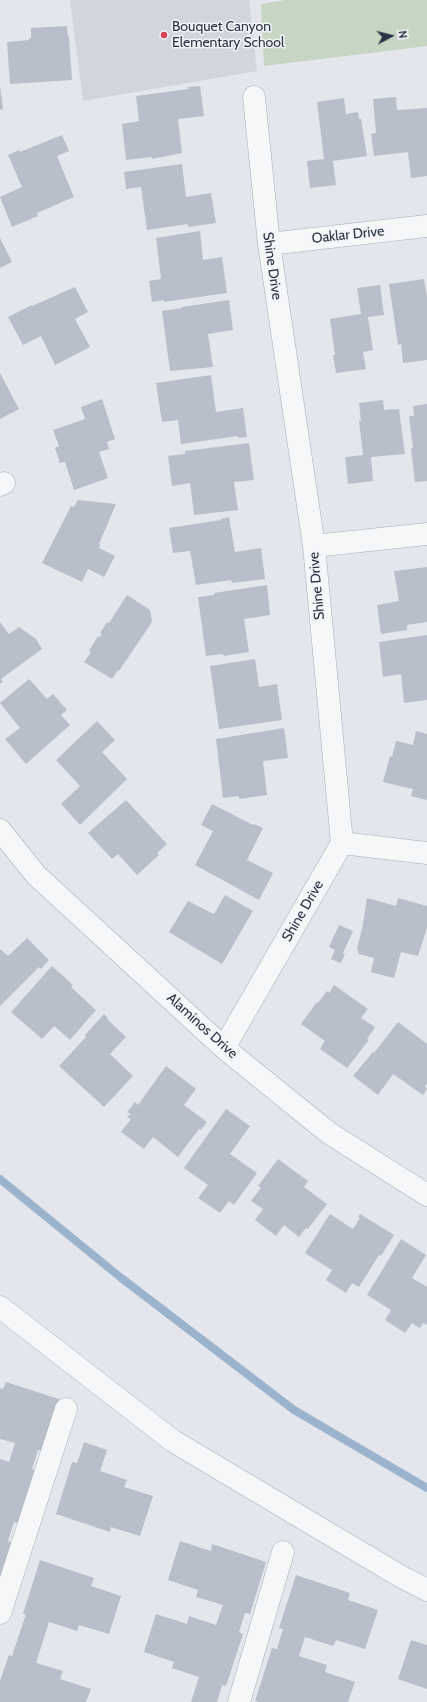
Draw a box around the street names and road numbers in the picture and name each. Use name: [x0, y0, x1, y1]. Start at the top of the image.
street label: Oaklar Drive: [311, 223, 385, 247]
street label: Shine Drive: [259, 231, 285, 301]
street label: Shine Drive: [306, 551, 328, 621]
street label: Shine Drive: [279, 877, 327, 945]
street label: Alaminos Drive: [163, 990, 241, 1062]

